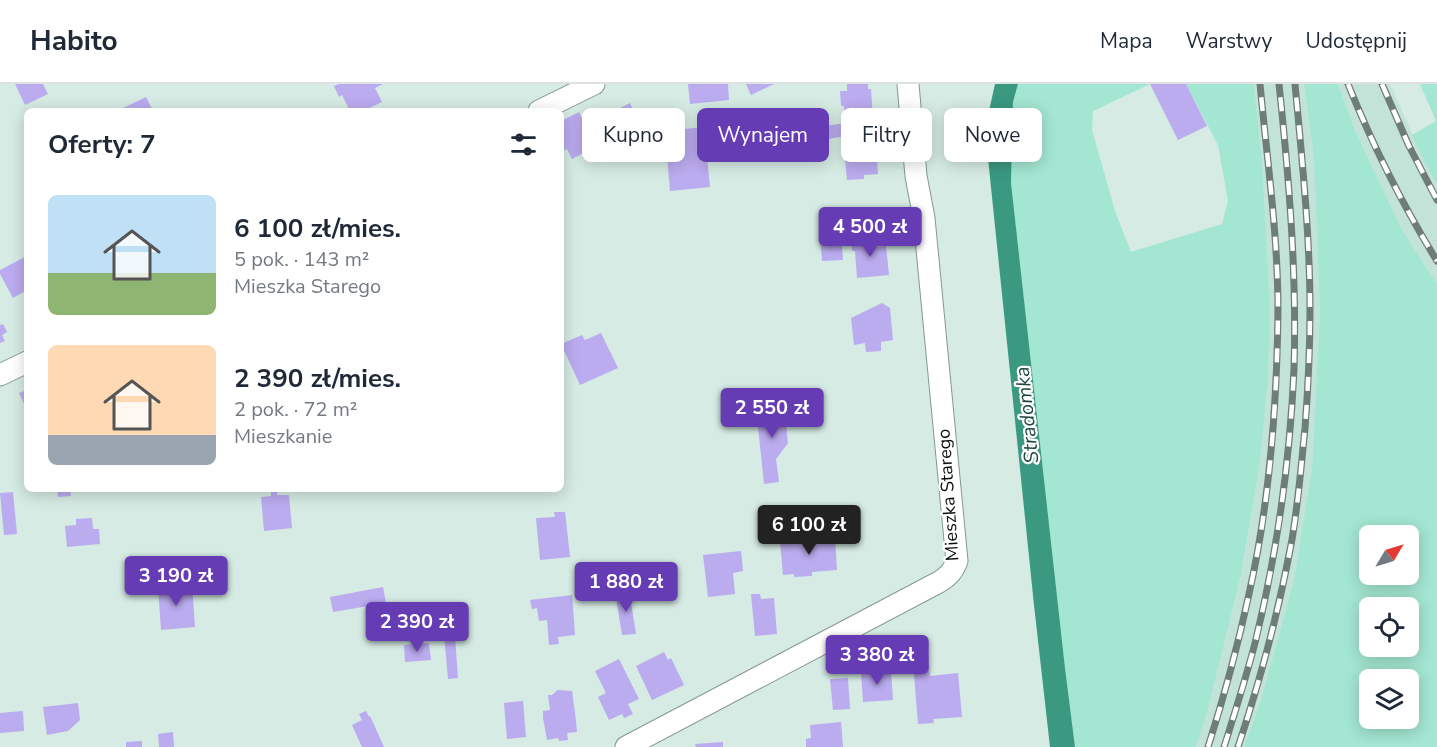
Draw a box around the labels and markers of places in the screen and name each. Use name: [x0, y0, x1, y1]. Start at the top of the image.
pin: 4 500 zł: [808, 207, 932, 258]
pin: 2 550 zł: [710, 388, 834, 439]
pin: 6 100 zł: [747, 505, 871, 556]
pin: 3 190 zł: [114, 556, 238, 607]
pin: 1 880 zł: [564, 562, 688, 613]
pin: 2 390 zł: [355, 602, 479, 653]
pin: 3 380 zł: [815, 635, 939, 686]

